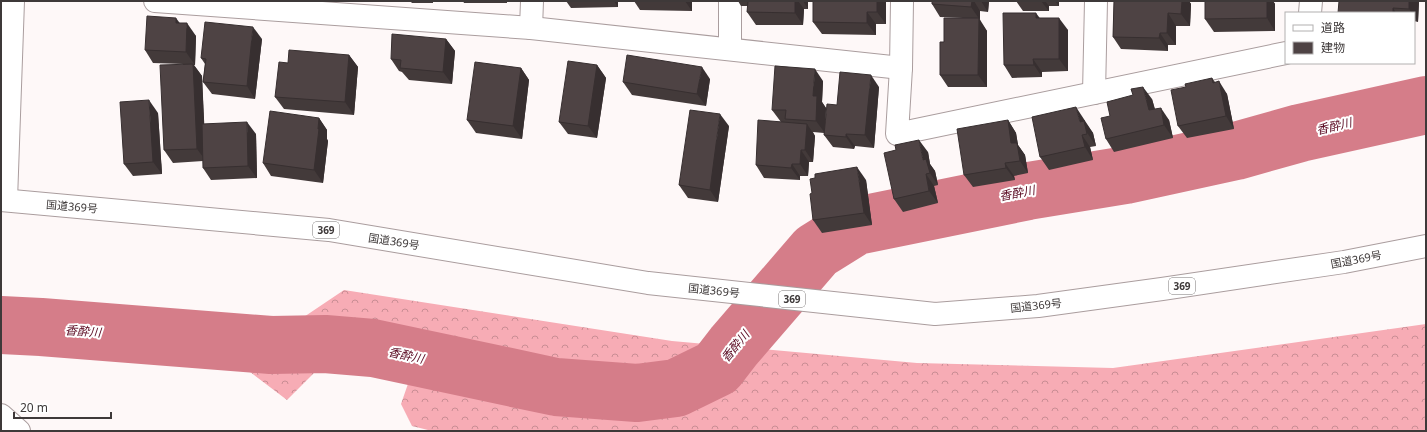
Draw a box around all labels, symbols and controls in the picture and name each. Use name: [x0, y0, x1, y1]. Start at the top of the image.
legend: [1285, 12, 1415, 64]
text: 道路: [1321, 19, 1345, 36]
text: 建物: [1321, 39, 1345, 56]
water label: 香酔川: [1315, 113, 1355, 138]
water label: 香酔川: [998, 181, 1038, 205]
street label: 国道369号: [45, 196, 99, 216]
road number: 369: [313, 222, 339, 238]
street label: 国道369号: [367, 230, 421, 252]
street label: 国道369号: [1329, 247, 1383, 271]
road number: 369: [1169, 278, 1195, 294]
street label: 国道369号: [687, 280, 741, 300]
road number: 369: [779, 291, 805, 307]
street label: 国道369号: [1009, 295, 1063, 315]
water label: 香酔川: [64, 321, 104, 341]
water label: 香酔川: [717, 325, 754, 365]
water label: 香酔川: [387, 343, 427, 367]
scale bar: [14, 394, 111, 420]
text: 20 m: [20, 399, 48, 416]

